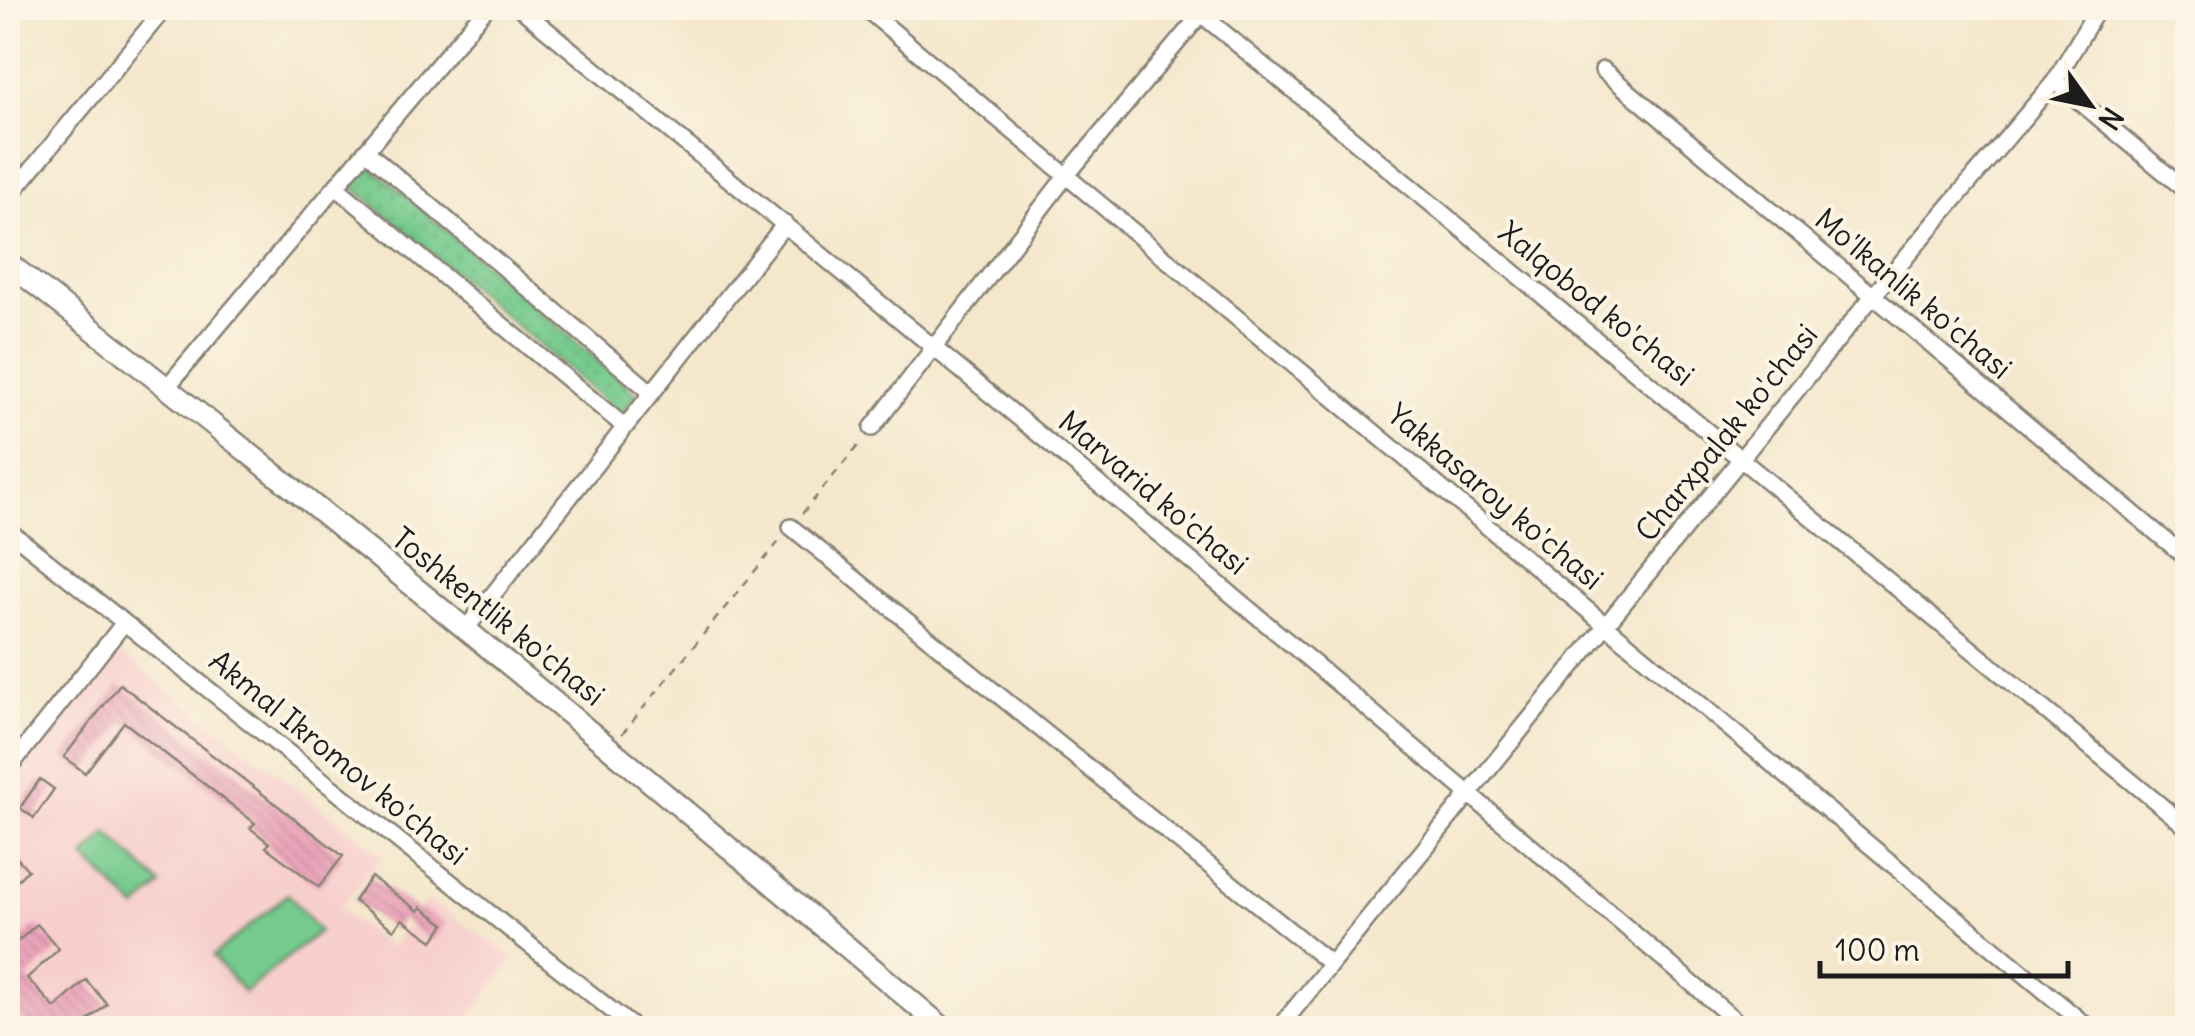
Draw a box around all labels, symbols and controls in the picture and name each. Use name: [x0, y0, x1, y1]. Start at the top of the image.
north arrow: [2040, 55, 2140, 155]
text: N: [2091, 101, 2131, 137]
street label: Mo'lkanlik ko'chasi: [1807, 200, 2020, 387]
street label: Xalqobod ko'chasi: [1491, 213, 1702, 394]
street label: Charxpalak ko'chasi: [1627, 316, 1825, 549]
street label: Yakkasaroy ko'chasi: [1380, 395, 1611, 598]
street label: Marvarid ko'chasi: [1051, 402, 1256, 583]
street label: Toshkentlik ko'chasi: [385, 519, 613, 714]
street label: Akmal Ikromov ko'chasi: [202, 642, 475, 873]
scale bar: [1820, 916, 2068, 978]
text: 100 m: [1835, 931, 1920, 969]

